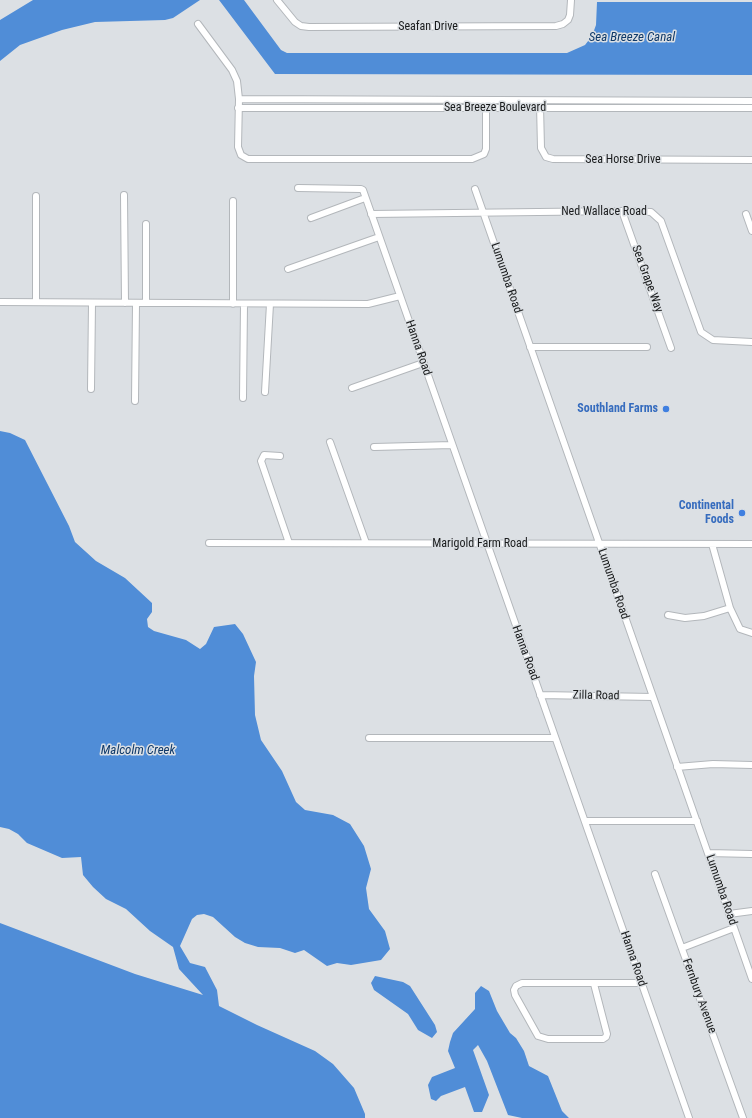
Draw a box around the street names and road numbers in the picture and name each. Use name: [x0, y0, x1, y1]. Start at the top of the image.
street label: Seafan Drive: [398, 20, 458, 34]
street label: Sea Breeze Boulevard: [444, 101, 546, 115]
street label: Sea Horse Drive: [585, 153, 661, 167]
street label: Ned Wallace Road: [561, 205, 647, 219]
street label: Lumumba Road: [487, 241, 525, 315]
street label: Sea Grape Way: [628, 243, 666, 315]
street label: Hanna Road: [402, 319, 434, 377]
street label: Marigold Farm Road: [432, 537, 528, 551]
street label: Lumumba Road: [594, 547, 632, 621]
street label: Hanna Road: [508, 624, 542, 682]
street label: Zilla Road: [572, 688, 620, 704]
street label: Lumumba Road: [702, 853, 740, 927]
street label: Hanna Road: [617, 930, 649, 988]
street label: Fernbury Avenue: [679, 957, 719, 1035]

